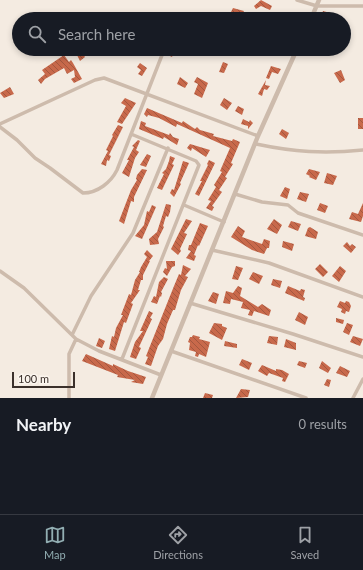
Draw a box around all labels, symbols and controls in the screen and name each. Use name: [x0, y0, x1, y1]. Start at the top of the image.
search box: [12, 12, 351, 56]
icon: search: [26, 23, 48, 45]
text: Search here: [58, 25, 135, 43]
scale bar: [12, 370, 75, 389]
text: 100 m: [18, 372, 49, 385]
text: Nearby: [16, 414, 71, 435]
text: 0 results: [299, 416, 347, 432]
tab: Map: [44, 524, 66, 561]
tab: Directions: [153, 524, 203, 561]
tab: Saved: [290, 524, 319, 561]

